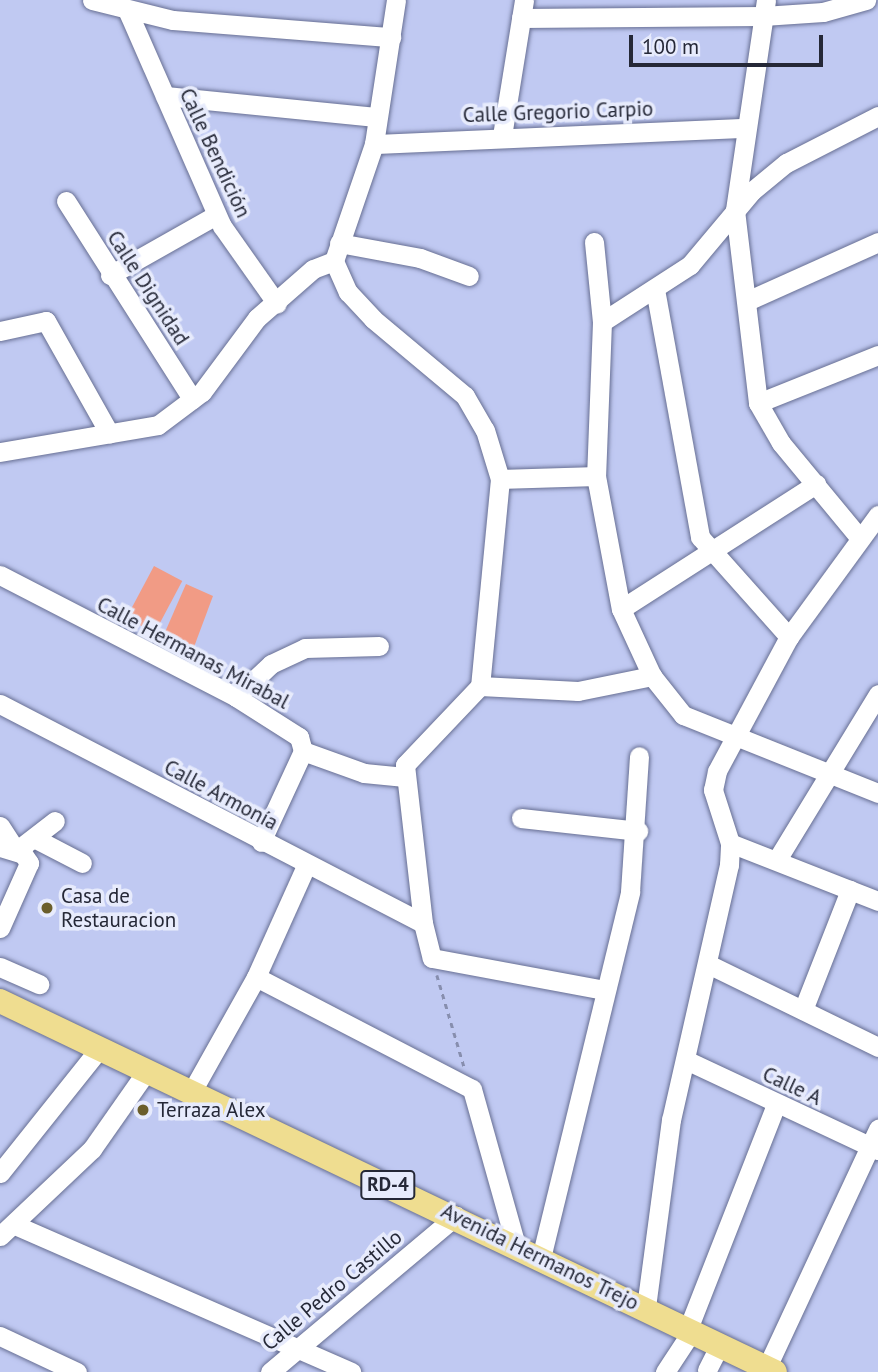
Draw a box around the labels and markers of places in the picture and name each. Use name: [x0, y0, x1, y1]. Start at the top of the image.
place label: Casa de Restauracion: [61, 883, 176, 933]
marker: Casa de Restauracion: [39, 900, 55, 916]
place label: Terraza Alex: [157, 1097, 266, 1123]
marker: Terraza Alex: [135, 1102, 151, 1118]

